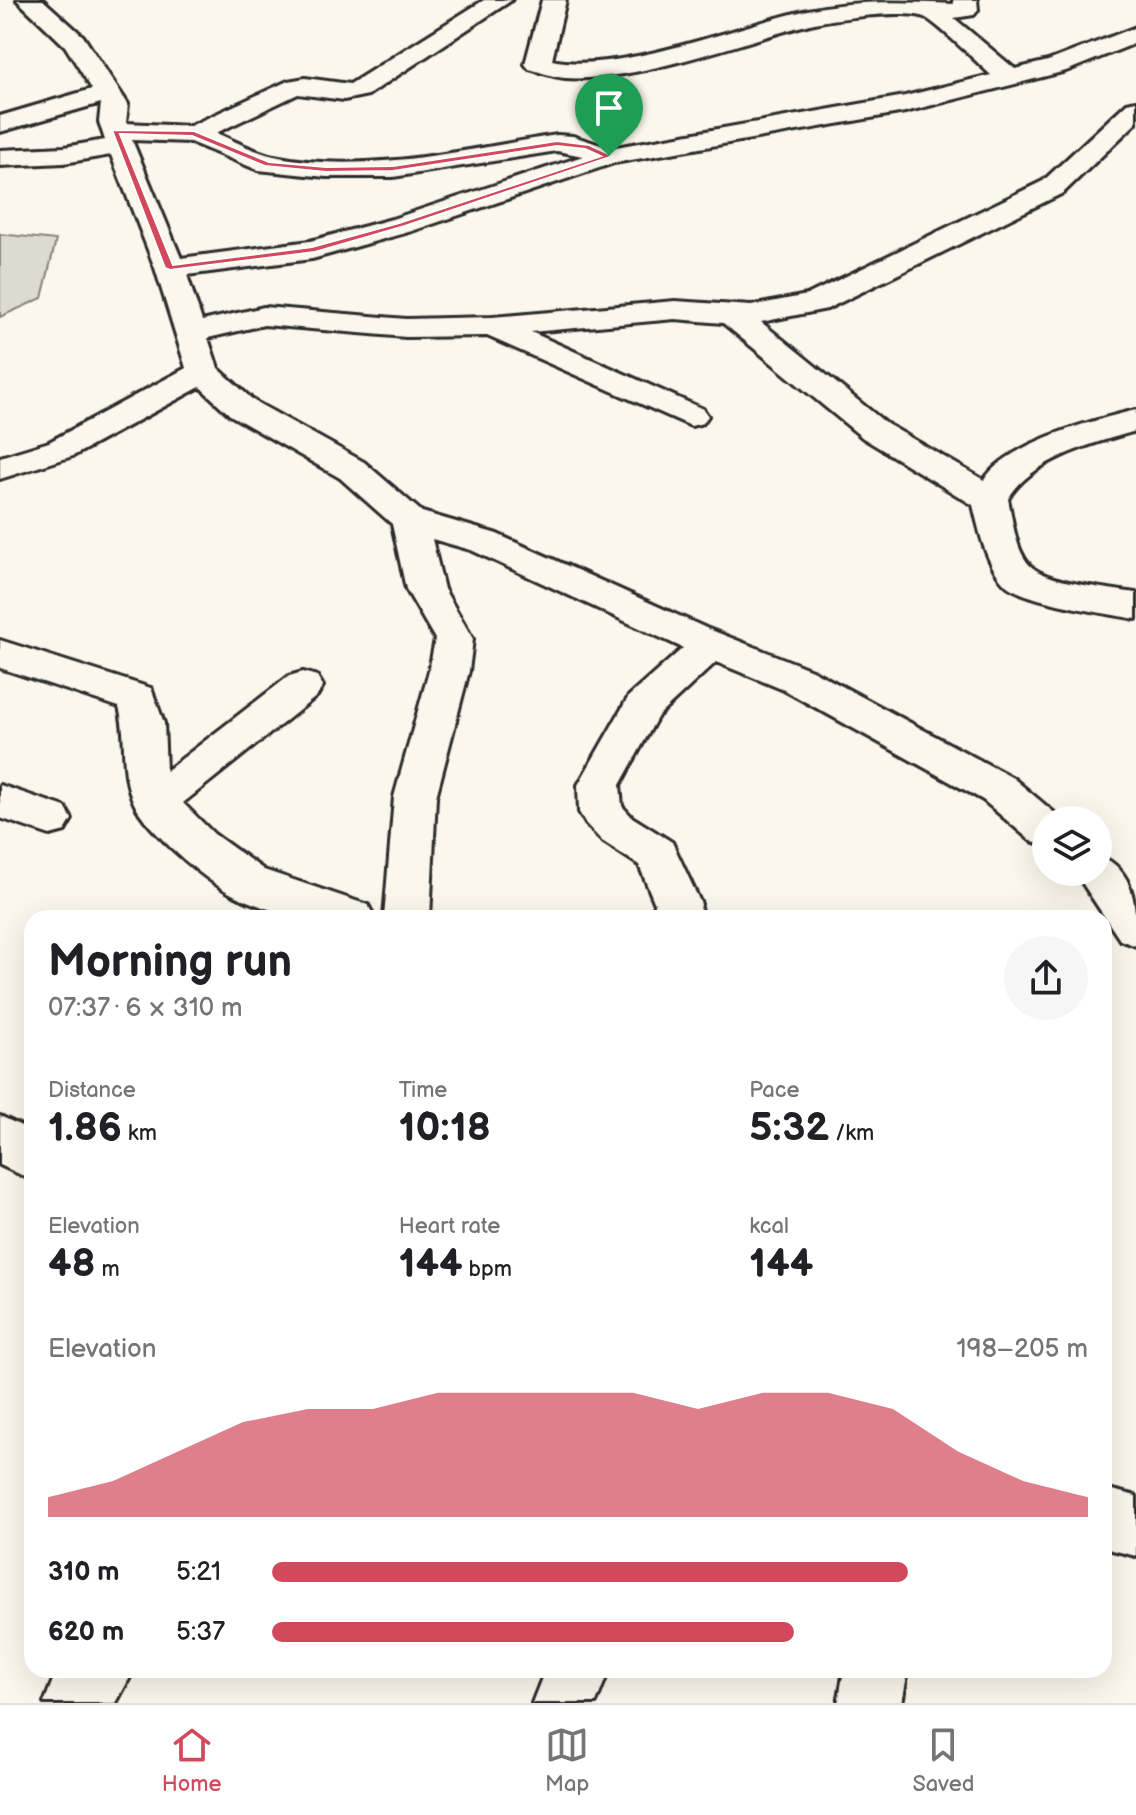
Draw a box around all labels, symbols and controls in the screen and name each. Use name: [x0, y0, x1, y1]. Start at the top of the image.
pin: [575, 74, 643, 156]
icon: arrive: [587, 86, 631, 130]
map controls: [1032, 806, 1112, 886]
button: layers: [1032, 806, 1112, 886]
text: Morning run: [48, 936, 292, 989]
button: share: [1004, 936, 1088, 1020]
text: 07:37 · 6 × 310 m: [48, 993, 243, 1024]
text: Distance: [48, 1077, 136, 1104]
text: Time: [399, 1077, 447, 1104]
text: Pace: [749, 1077, 800, 1104]
text: 1.86: [48, 1104, 122, 1152]
text: 10:18: [399, 1104, 491, 1152]
text: 5:32: [749, 1104, 829, 1152]
text: km: [122, 1120, 157, 1147]
text: /km: [829, 1120, 874, 1147]
text: Elevation: [48, 1213, 140, 1240]
text: Heart rate: [399, 1213, 500, 1240]
text: kcal: [749, 1213, 789, 1240]
text: 48: [48, 1240, 96, 1288]
text: 144: [399, 1240, 463, 1288]
text: 144: [749, 1240, 813, 1288]
text: m: [96, 1256, 120, 1283]
text: bpm: [463, 1256, 512, 1283]
text: Elevation: [48, 1334, 156, 1365]
text: 198–205 m: [957, 1334, 1088, 1365]
text: 310 m: [48, 1557, 120, 1588]
text: 5:21: [176, 1557, 221, 1588]
text: 620 m: [48, 1617, 124, 1648]
text: 5:37: [176, 1617, 225, 1648]
tab: Home: [162, 1723, 222, 1798]
tab: Map: [545, 1723, 589, 1798]
tab: Saved: [913, 1723, 974, 1798]

